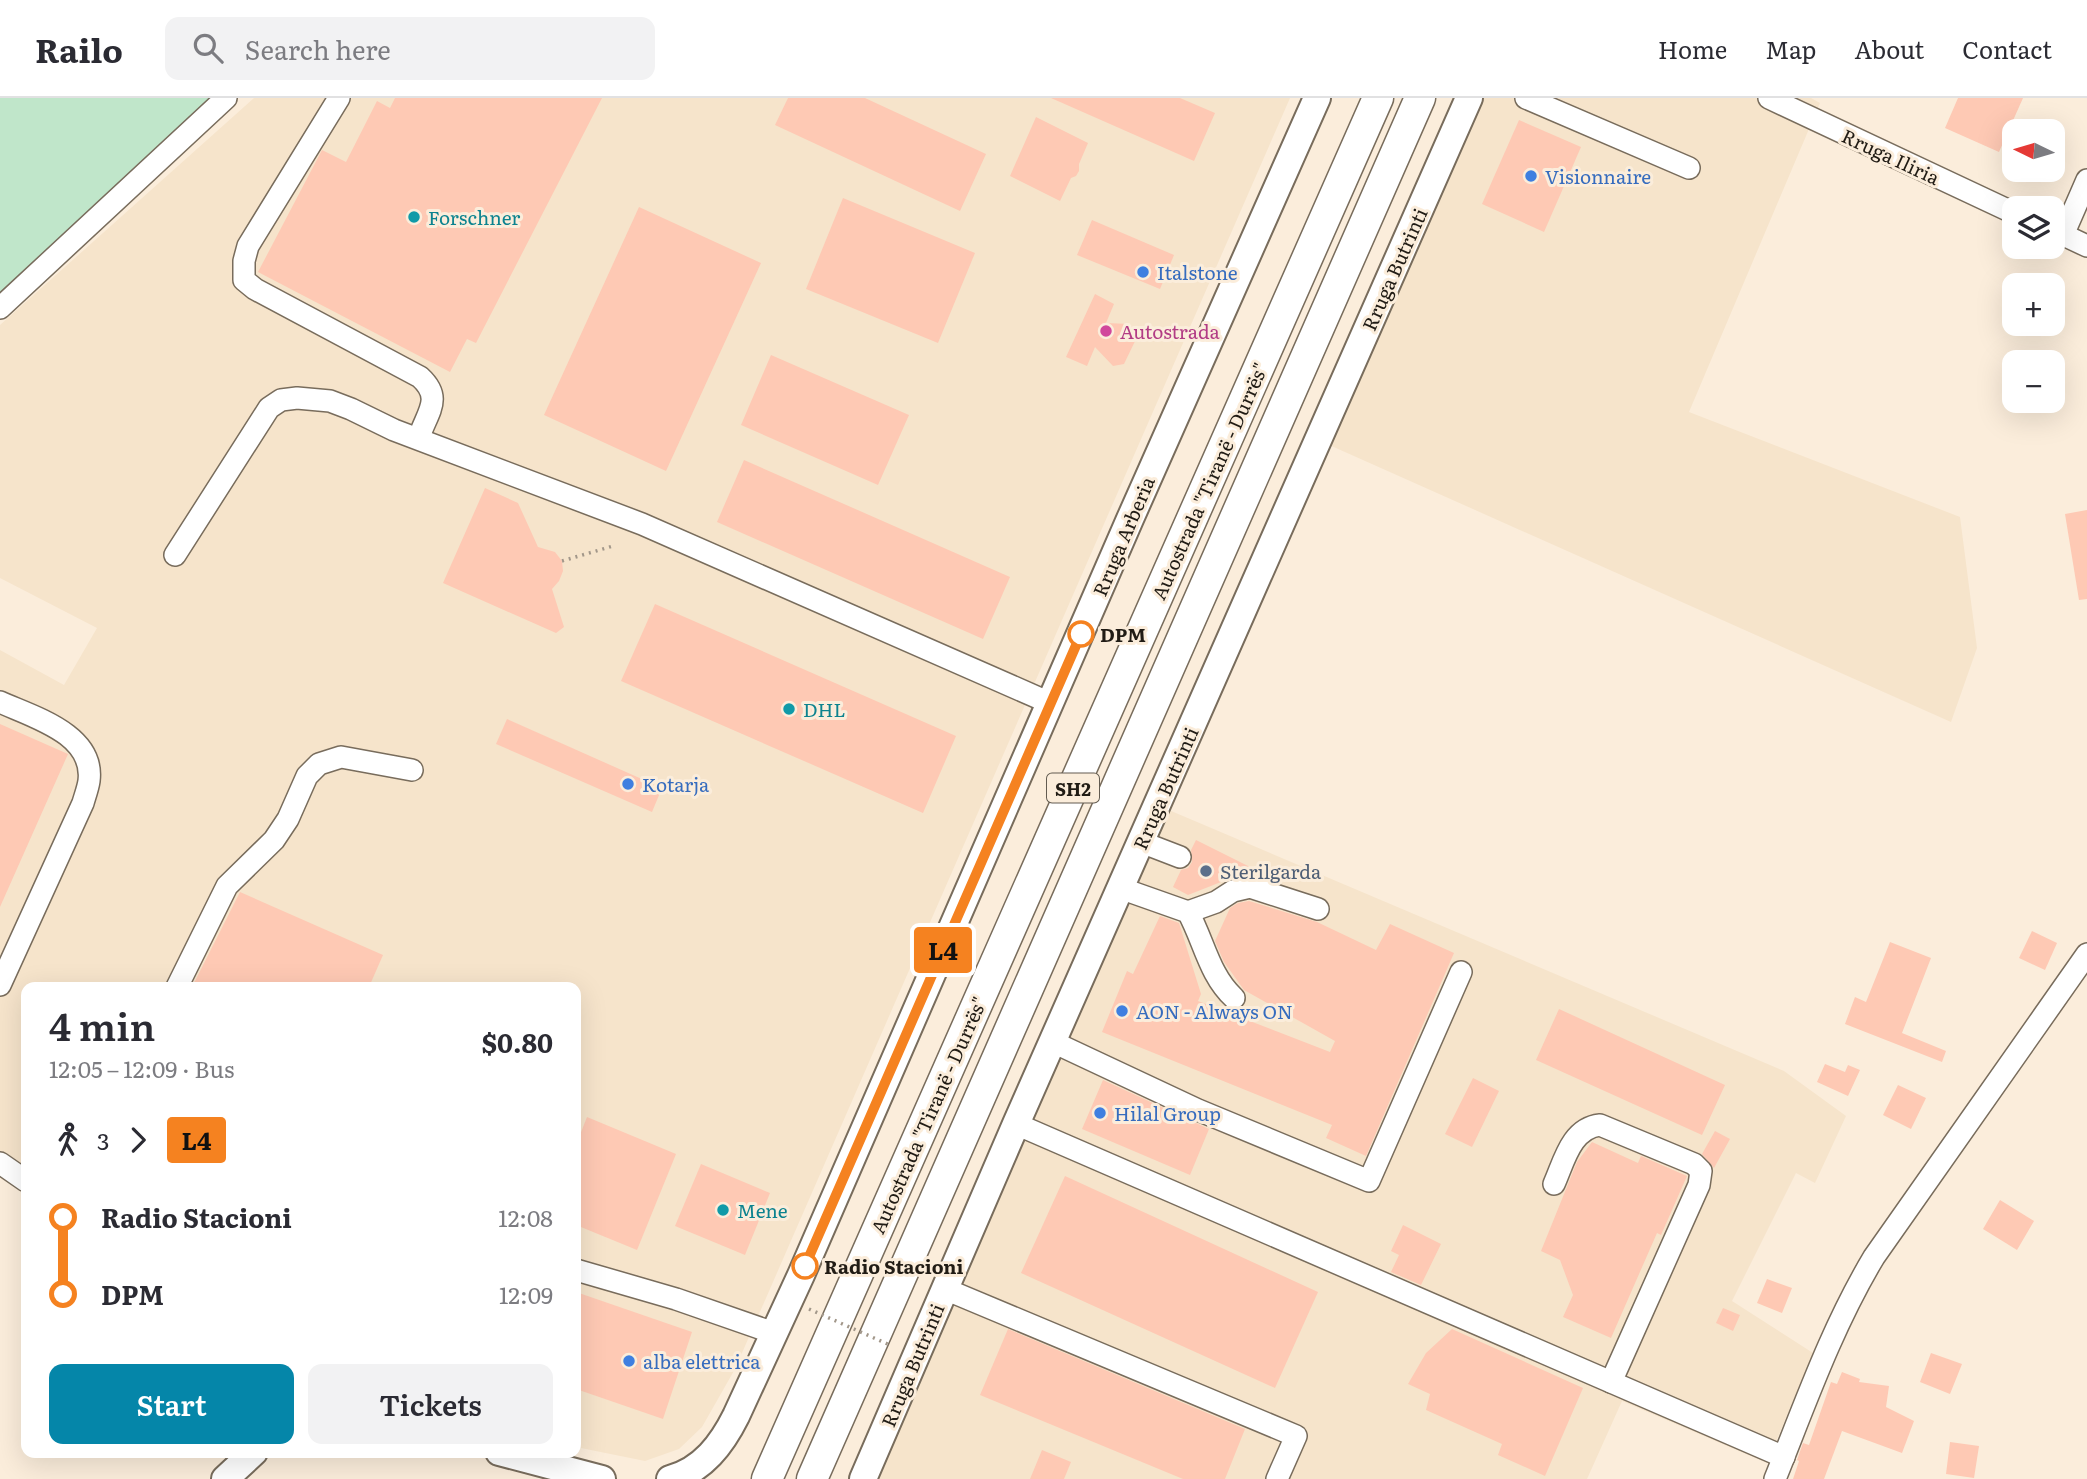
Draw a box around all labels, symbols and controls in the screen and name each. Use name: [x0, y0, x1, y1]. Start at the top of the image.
search box: [165, 17, 655, 80]
text: Railo: [35, 24, 123, 73]
icon: search: [189, 29, 227, 67]
text: Search here: [245, 29, 391, 68]
text: Home: [1658, 31, 1727, 66]
text: Map: [1765, 31, 1816, 66]
text: About: [1854, 31, 1924, 66]
text: Contact: [1962, 31, 2052, 66]
north arrow: [2002, 119, 2065, 182]
map controls: [2002, 119, 2065, 413]
street label: Rruga Iliria: [1837, 121, 1945, 191]
place label: Visionnaire: [1545, 162, 1651, 190]
marker: Visionnaire: [1523, 168, 1539, 184]
button: layers: [2002, 196, 2065, 259]
place label: Forschner: [428, 203, 520, 231]
street label: Rruga Butrinti: [1354, 203, 1434, 335]
marker: Forschner: [406, 209, 422, 225]
place label: Italstone: [1157, 258, 1238, 286]
marker: Italstone: [1135, 264, 1151, 280]
button: +: [2002, 273, 2065, 336]
place label: Autostrada: [1120, 317, 1221, 345]
marker: Autostrada: [1098, 323, 1114, 339]
button: −: [2002, 350, 2065, 413]
street label: Autostrada "Tiranë - Durrës": [1144, 358, 1274, 604]
street label: Rruga Arberia: [1085, 471, 1161, 600]
place label: DPM: [1100, 620, 1146, 648]
marker: DPM: [1068, 621, 1094, 647]
place label: DHL: [803, 695, 846, 723]
marker: DHL: [781, 701, 797, 717]
street label: Rruga Butrinti: [1125, 722, 1205, 854]
place label: Kotarja: [642, 770, 710, 798]
road number: SH2: [1047, 774, 1099, 802]
marker: Kotarja: [620, 776, 636, 792]
place label: Sterilgarda: [1220, 857, 1322, 885]
marker: Sterilgarda: [1198, 863, 1214, 879]
line badge: L4: [912, 927, 974, 973]
text: L4: [928, 932, 958, 967]
street label: Autostrada "Tiranë - Durrës": [863, 992, 993, 1238]
text: 4 min: [49, 996, 155, 1053]
place label: AON - Always ON: [1136, 997, 1293, 1025]
marker: AON - Always ON: [1114, 1003, 1130, 1019]
text: $0.80: [482, 1022, 553, 1061]
text: 12:05 – 12:09 · Bus: [49, 1051, 234, 1085]
place label: Hilal Group: [1114, 1099, 1221, 1127]
marker: Hilal Group: [1092, 1105, 1108, 1121]
icon: walk: [49, 1121, 87, 1159]
icon: forward: [119, 1121, 157, 1159]
text: L4: [181, 1122, 212, 1157]
text: 3: [97, 1123, 109, 1157]
place label: Mene: [737, 1196, 788, 1224]
text: Radio Stacioni: [101, 1197, 292, 1236]
text: 12:08: [498, 1200, 553, 1234]
marker: Mene: [715, 1202, 731, 1218]
place label: Radio Stacioni: [824, 1252, 964, 1280]
marker: Radio Stacioni: [792, 1253, 818, 1279]
text: DPM: [101, 1274, 164, 1313]
text: 12:09: [499, 1277, 553, 1311]
street label: Rruga Butrinti: [873, 1299, 951, 1431]
place label: alba elettrica: [643, 1347, 761, 1375]
marker: alba elettrica: [621, 1353, 637, 1369]
button: Start: [49, 1364, 294, 1444]
button: Tickets: [308, 1364, 553, 1444]

